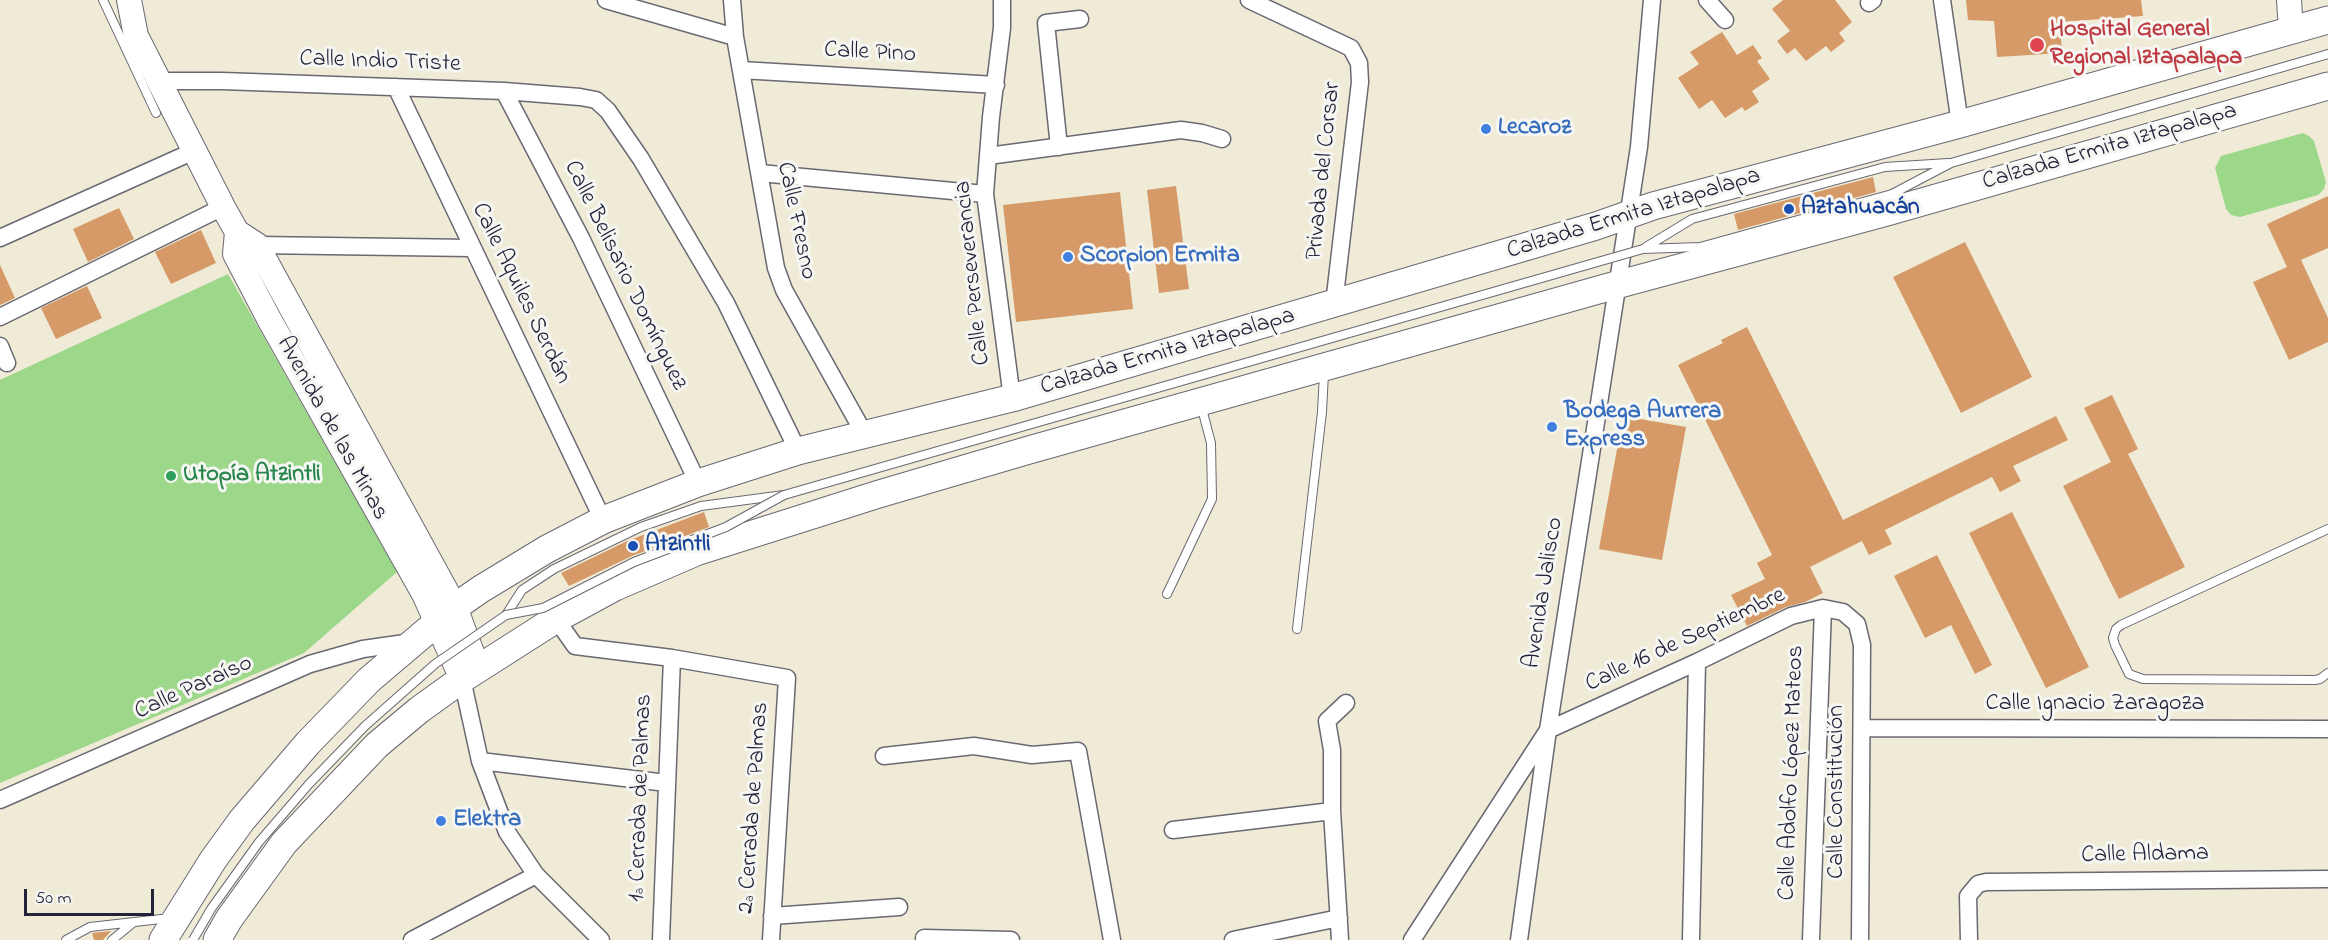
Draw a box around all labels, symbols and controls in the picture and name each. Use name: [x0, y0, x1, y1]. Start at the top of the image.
place label: Hospital General Regional Iztapalapa: [2050, 17, 2242, 73]
marker: Hospital General Regional Iztapalapa: [2028, 36, 2046, 54]
street label: Calle Pino: [823, 37, 917, 71]
street label: Calle Indio Triste: [299, 46, 461, 80]
street label: Privada del Corsar: [1301, 81, 1349, 261]
street label: Calzada Ermita Iztapalapa: [1979, 98, 2241, 198]
place label: Lecaroz: [1498, 115, 1571, 143]
marker: Lecaroz: [1479, 122, 1493, 136]
street label: Calle Belisario Domínguez: [556, 157, 692, 395]
street label: Calle Fresno: [769, 160, 821, 282]
street label: Calzada Ermita Iztapalapa: [1504, 163, 1764, 267]
street label: Calle Perseverancia: [950, 179, 998, 367]
place label: Aztahuacán: [1801, 195, 1920, 223]
street label: Calle Aquiles Serdán: [464, 199, 576, 389]
marker: Aztahuacán: [1782, 202, 1796, 216]
place label: Scorpion Ermita: [1080, 243, 1240, 271]
marker: Scorpion Ermita: [1061, 250, 1075, 264]
street label: Calzada Ermita Iztapalapa: [1037, 303, 1299, 403]
street label: Avenida de las Minas: [269, 332, 393, 526]
place label: Bodega Aurrera Express: [1564, 399, 1721, 455]
marker: Bodega Aurrera Express: [1545, 420, 1559, 434]
place label: Utopía Atzintli: [183, 462, 321, 490]
marker: Utopía Atzintli: [164, 469, 178, 483]
street label: Avenida Jalisco: [1519, 515, 1571, 671]
place label: Atzintli: [645, 532, 710, 560]
marker: Atzintli: [626, 539, 640, 553]
street label: Calle 16 de Septiembre: [1581, 582, 1791, 700]
street label: Calle Adolfo López Mateos: [1774, 645, 1812, 901]
street label: Calle Paraíso: [131, 650, 257, 728]
street label: Calle Ignacio Zaragoza: [1986, 691, 2204, 719]
street label: 1ª Cerrada de Palmas: [624, 694, 660, 902]
street label: 2ª Cerrada de Palmas: [733, 701, 777, 915]
street label: Calle Constitución: [1824, 705, 1852, 879]
place label: Elektra: [453, 807, 521, 835]
marker: Elektra: [434, 814, 448, 828]
street label: Calle Aldama: [2081, 840, 2209, 872]
scale bar: [27, 877, 158, 915]
text: 50 m: [35, 886, 72, 912]

